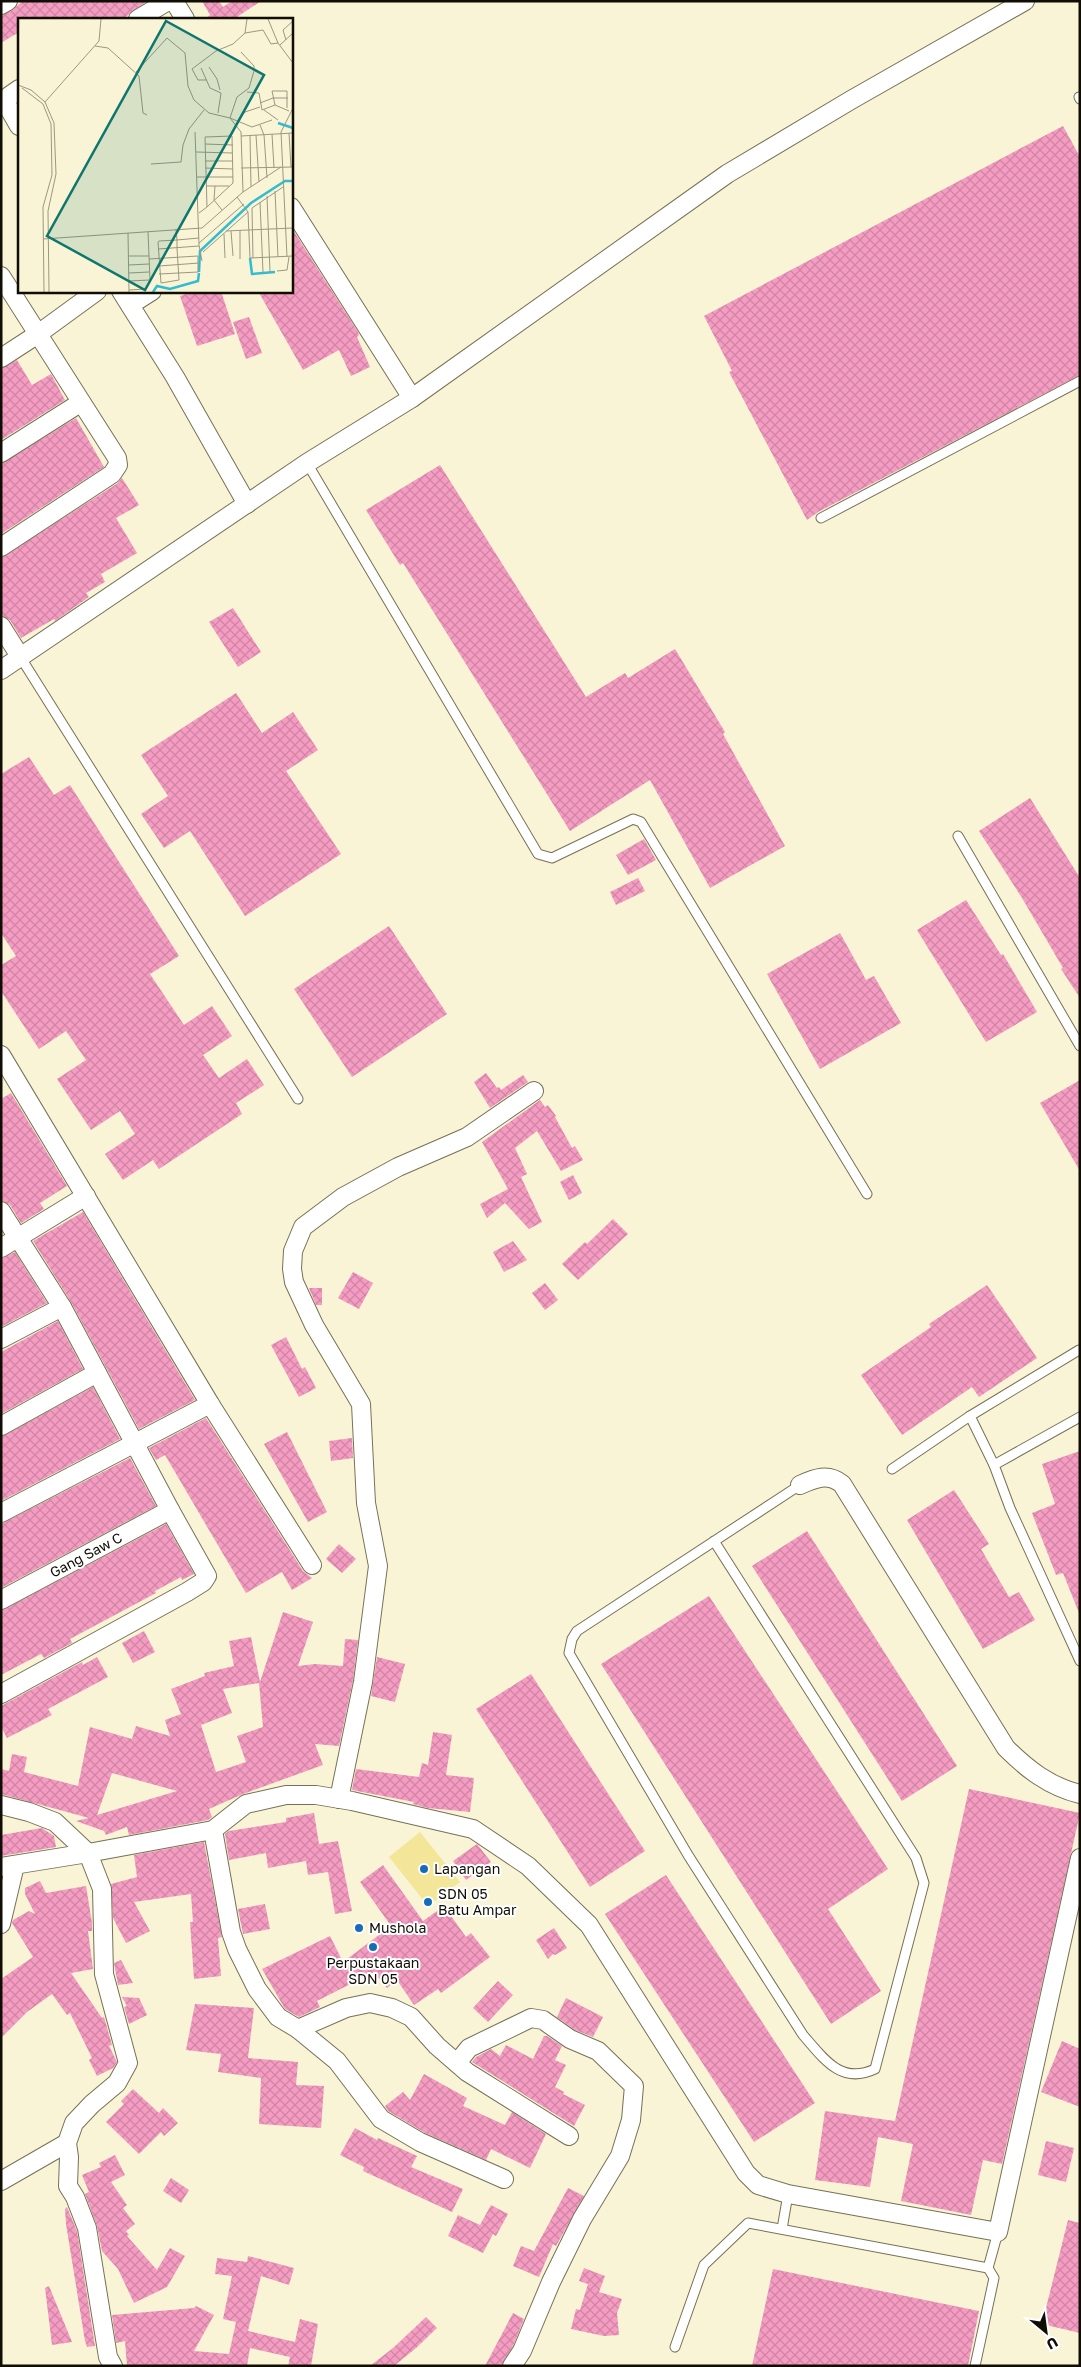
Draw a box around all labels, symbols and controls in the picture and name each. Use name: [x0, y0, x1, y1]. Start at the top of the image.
inset map: [18, 18, 292, 292]
street label: Gang Saw C: [47, 1528, 125, 1581]
place label: Lapangan: [434, 1860, 500, 1877]
marker: Lapangan: [418, 1863, 430, 1875]
place label: SDN 05 Batu Ampar: [438, 1885, 517, 1918]
marker: SDN 05 Batu Ampar: [422, 1896, 434, 1908]
place label: Mushola: [369, 1919, 426, 1936]
marker: Mushola: [353, 1922, 365, 1934]
marker: Perpustakaan SDN 05: [367, 1941, 379, 1953]
place label: Perpustakaan SDN 05: [327, 1954, 419, 1987]
north arrow: [1021, 2307, 1071, 2357]
text: U: [1044, 2334, 1061, 2354]

